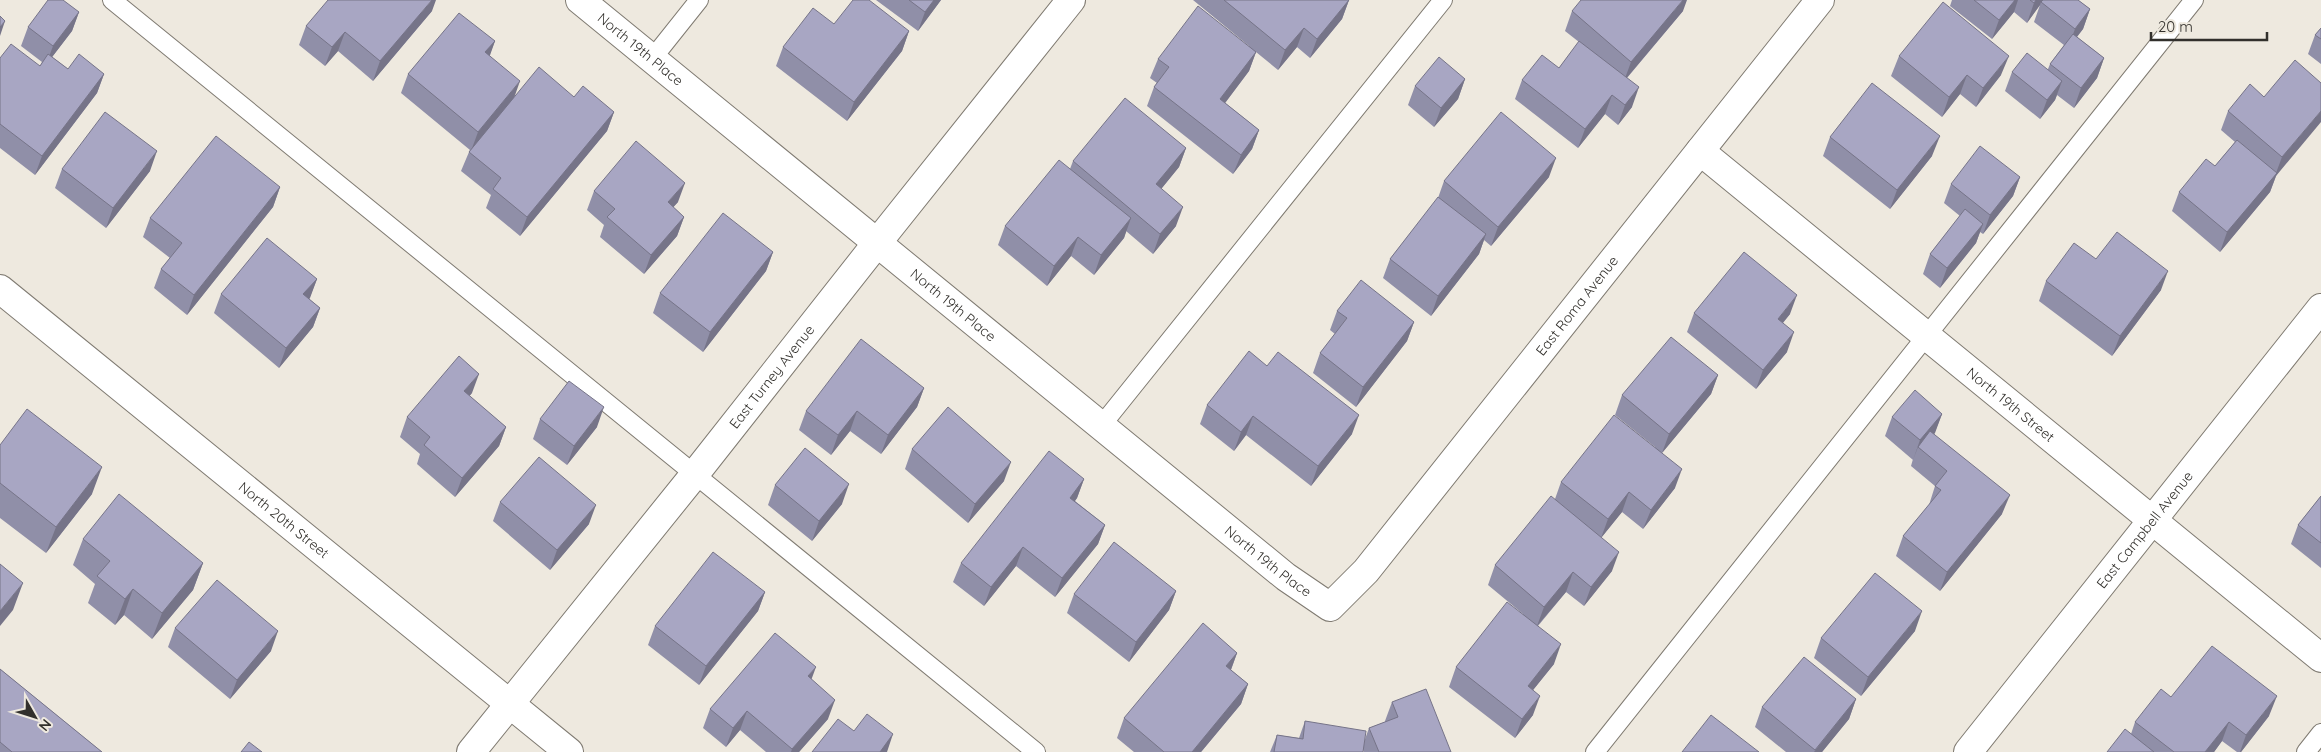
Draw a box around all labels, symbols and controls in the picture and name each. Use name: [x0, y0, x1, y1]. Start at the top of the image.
street label: North 19th Place: [594, 9, 687, 90]
scale bar: [2151, 10, 2267, 42]
text: 20 m: [2158, 17, 2193, 36]
street label: East Roma Avenue: [1532, 252, 1622, 359]
street label: North 19th Place: [907, 265, 1000, 345]
street label: East Turney Avenue: [725, 321, 818, 432]
street label: North 19th Street: [1963, 363, 2059, 446]
street label: East Campbell Avenue: [2093, 467, 2197, 592]
street label: North 20th Street: [235, 478, 333, 562]
street label: North 19th Place: [1221, 522, 1315, 601]
north arrow: [10, 692, 60, 742]
text: N: [35, 716, 55, 735]

